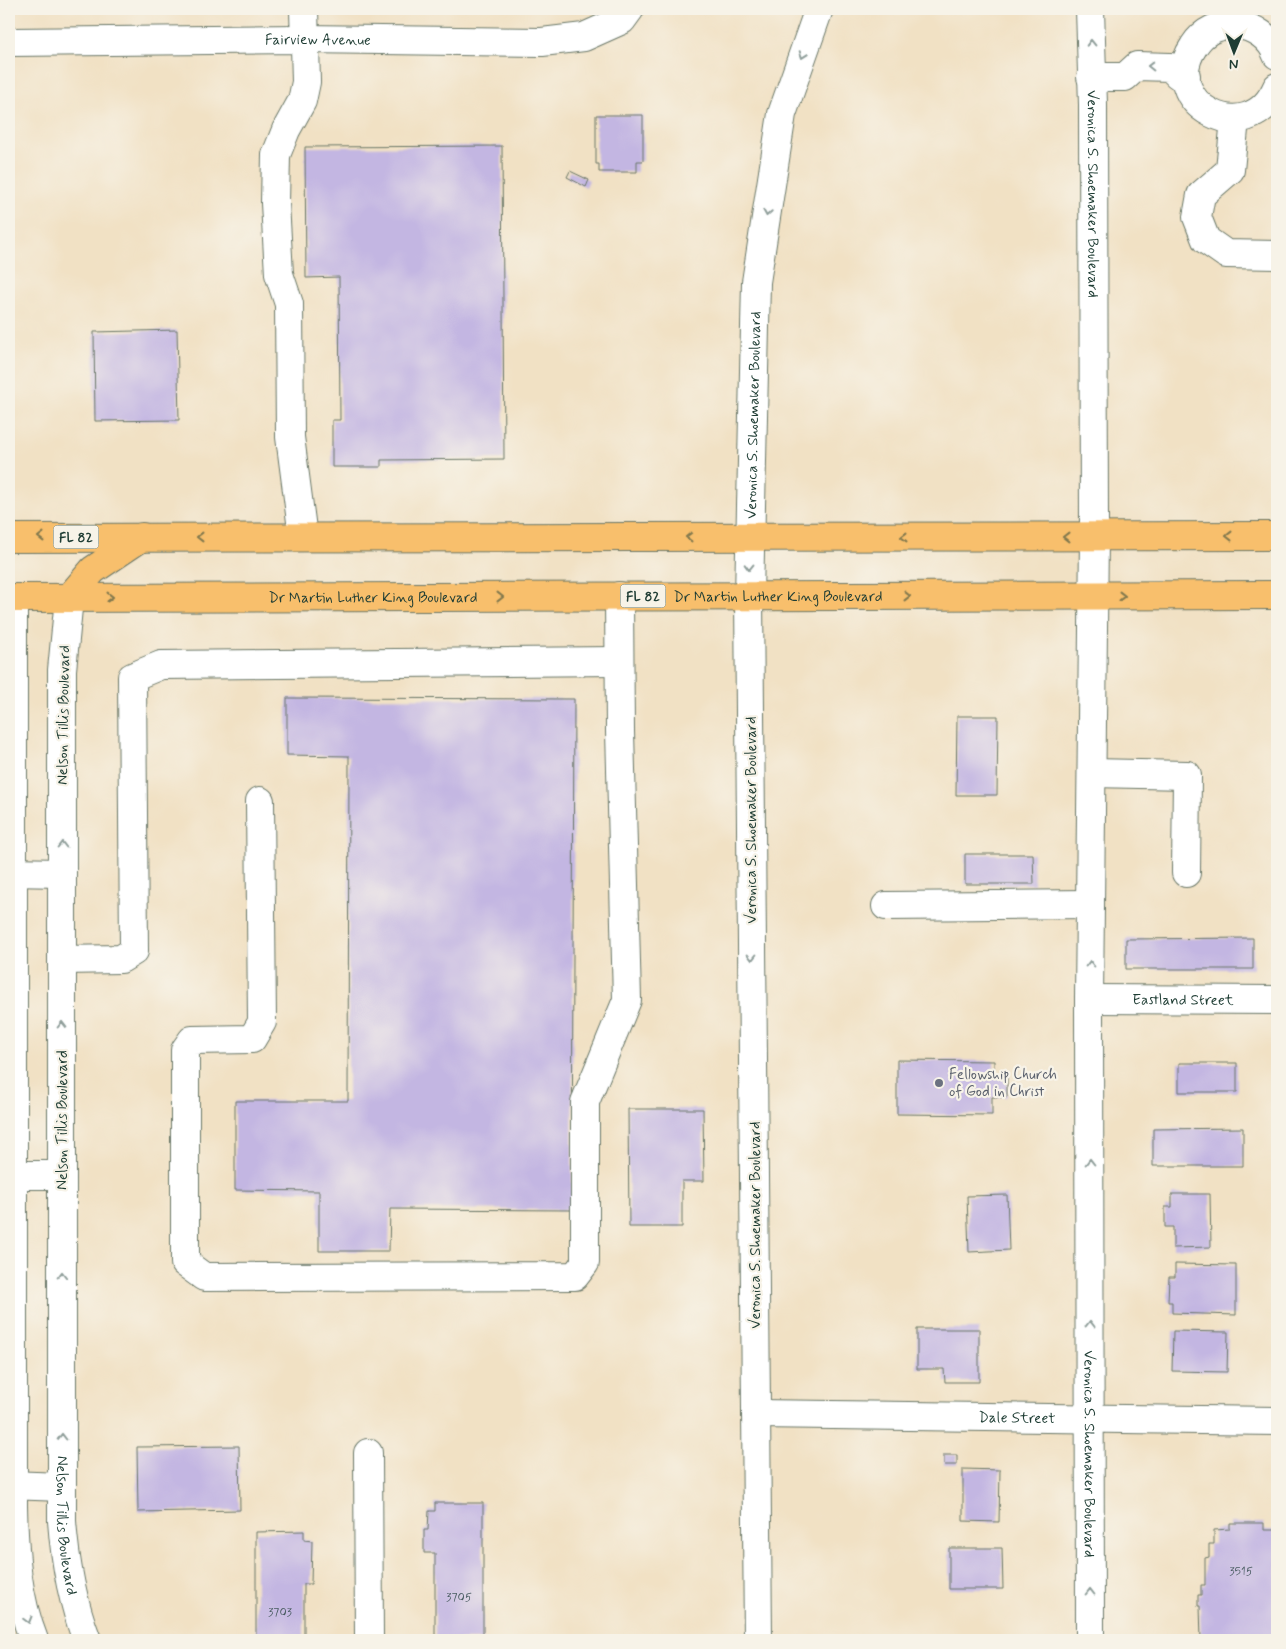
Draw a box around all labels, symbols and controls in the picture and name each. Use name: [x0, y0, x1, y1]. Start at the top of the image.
north arrow: [1208, 28, 1258, 78]
street label: Fairview Avenue: [265, 30, 371, 51]
one-way arrow: [1085, 38, 1096, 46]
one-way arrow: [798, 50, 808, 58]
text: N: [1229, 55, 1239, 73]
one-way arrow: [1147, 61, 1155, 72]
street label: Veronica S. Shoemaker Boulevard: [1082, 90, 1102, 298]
one-way arrow: [762, 208, 772, 217]
street label: Veronica S. Shoemaker Boulevard: [742, 311, 766, 519]
road number: FL 82: [54, 526, 98, 548]
one-way arrow: [1224, 531, 1232, 541]
one-way arrow: [37, 532, 44, 542]
one-way arrow: [196, 532, 204, 542]
one-way arrow: [684, 532, 692, 542]
one-way arrow: [899, 532, 907, 542]
one-way arrow: [1062, 532, 1070, 542]
one-way arrow: [744, 563, 755, 571]
road number: FL 82: [620, 584, 666, 608]
street label: Dr Martin Luther King Boulevard: [673, 587, 883, 607]
street label: Dr Martin Luther King Boulevard: [268, 588, 478, 608]
one-way arrow: [904, 591, 912, 601]
one-way arrow: [1119, 591, 1127, 601]
one-way arrow: [106, 592, 114, 602]
one-way arrow: [496, 592, 504, 602]
street label: Nelson Tillis Boulevard: [53, 645, 75, 785]
street label: Veronica S. Shoemaker Boulevard: [742, 716, 762, 924]
one-way arrow: [57, 840, 67, 848]
one-way arrow: [747, 953, 757, 961]
one-way arrow: [1085, 960, 1095, 968]
street label: Eastland Street: [1132, 990, 1234, 1011]
one-way arrow: [57, 1020, 67, 1028]
street label: Nelson Tillis Boulevard: [53, 1050, 73, 1190]
place label: Fellowship Church of God in Christ: [949, 1065, 1057, 1102]
marker: Fellowship Church of God in Christ: [933, 1077, 945, 1089]
street label: Veronica S. Shoemaker Boulevard: [746, 1121, 766, 1329]
one-way arrow: [1085, 1157, 1095, 1165]
one-way arrow: [57, 1270, 67, 1278]
one-way arrow: [1085, 1320, 1095, 1328]
street label: Veronica S. Shoemaker Boulevard: [1079, 1350, 1099, 1558]
street label: Dale Street: [978, 1408, 1055, 1429]
one-way arrow: [57, 1433, 67, 1440]
street label: Nelson Tillis Boulevard: [51, 1456, 82, 1597]
house number: 3515: [1229, 1564, 1253, 1580]
one-way arrow: [1085, 1587, 1095, 1595]
house number: 3705: [446, 1590, 472, 1606]
house number: 3703: [268, 1605, 293, 1621]
one-way arrow: [22, 1615, 32, 1624]

